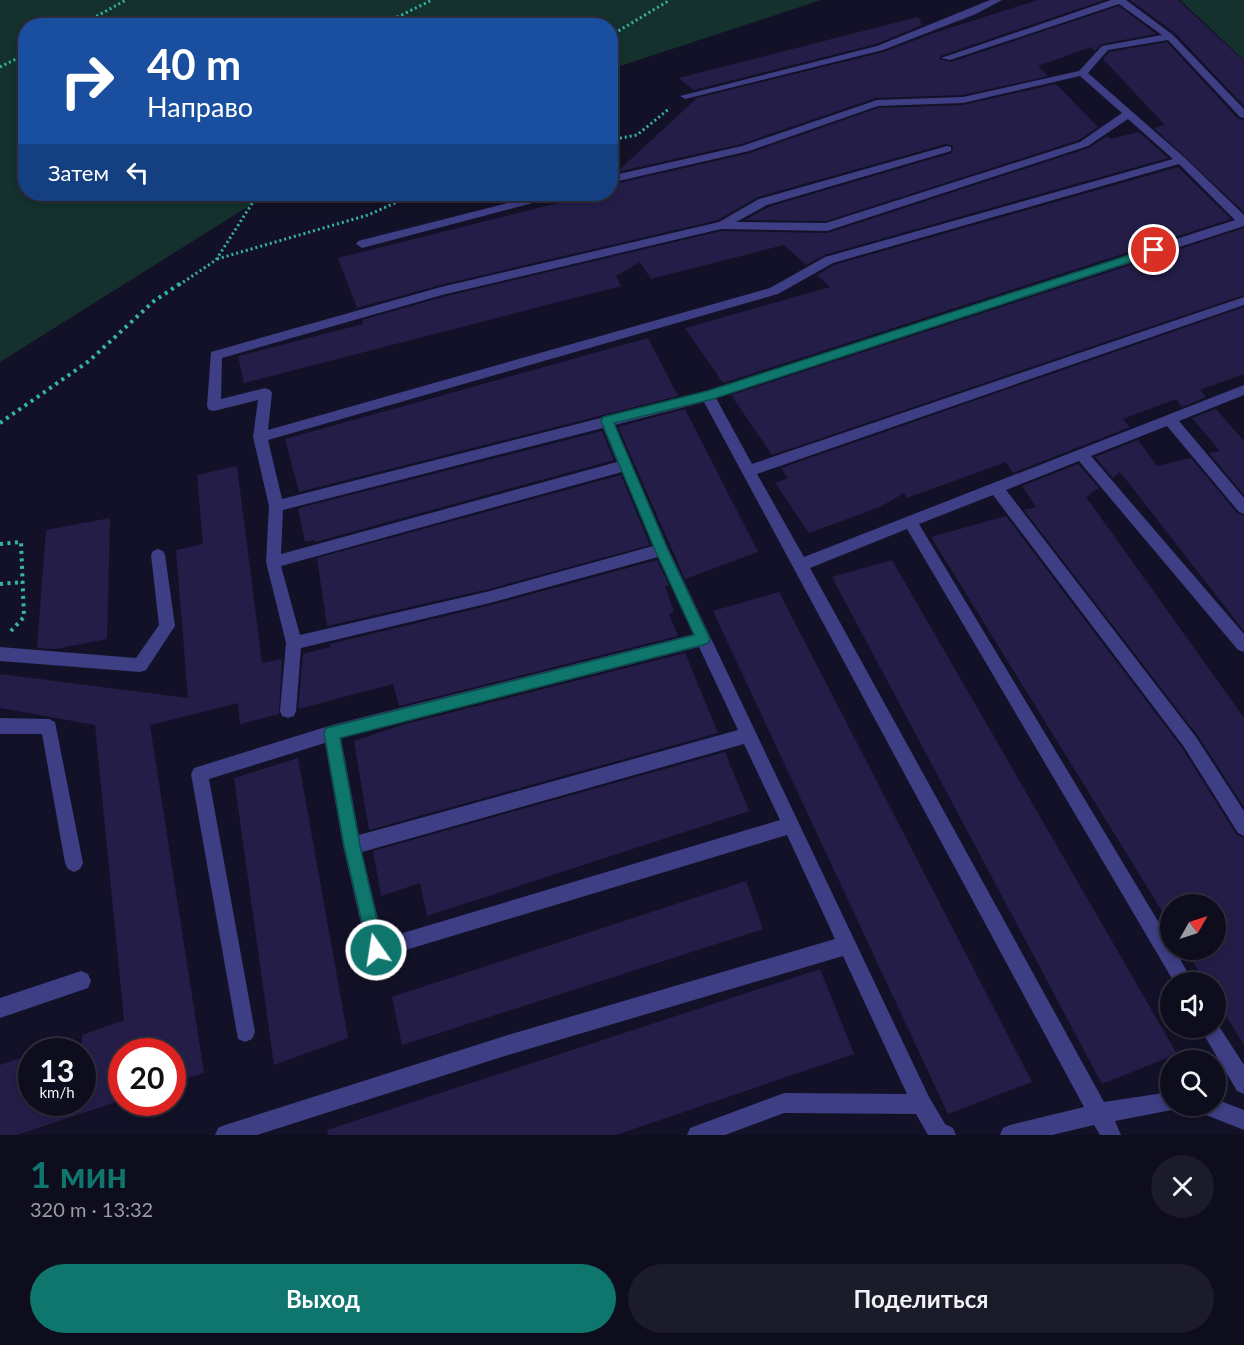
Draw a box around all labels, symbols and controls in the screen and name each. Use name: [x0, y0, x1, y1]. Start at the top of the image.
text: 40 m: [147, 39, 241, 89]
icon: right: [48, 42, 126, 120]
text: Направо: [147, 90, 253, 123]
icon: left: [121, 156, 154, 189]
text: Затем: [48, 159, 109, 186]
pin: [1128, 224, 1179, 275]
icon: arrive: [1137, 233, 1170, 266]
north arrow: [1160, 894, 1226, 960]
map controls: [1160, 894, 1226, 1116]
position arrow: [344, 918, 408, 982]
button: sound: [1160, 972, 1226, 1038]
speed limit sign: 20: [108, 1038, 186, 1116]
button: search: [1160, 1050, 1226, 1116]
text: 13: [40, 1052, 74, 1088]
text: km/h: [39, 1083, 75, 1101]
text: 1 мин: [30, 1152, 127, 1196]
button: close: [1151, 1155, 1214, 1218]
text: 320 m · 13:32: [30, 1197, 153, 1221]
button: Выход: [30, 1264, 616, 1333]
button: Поделиться: [628, 1264, 1214, 1333]

